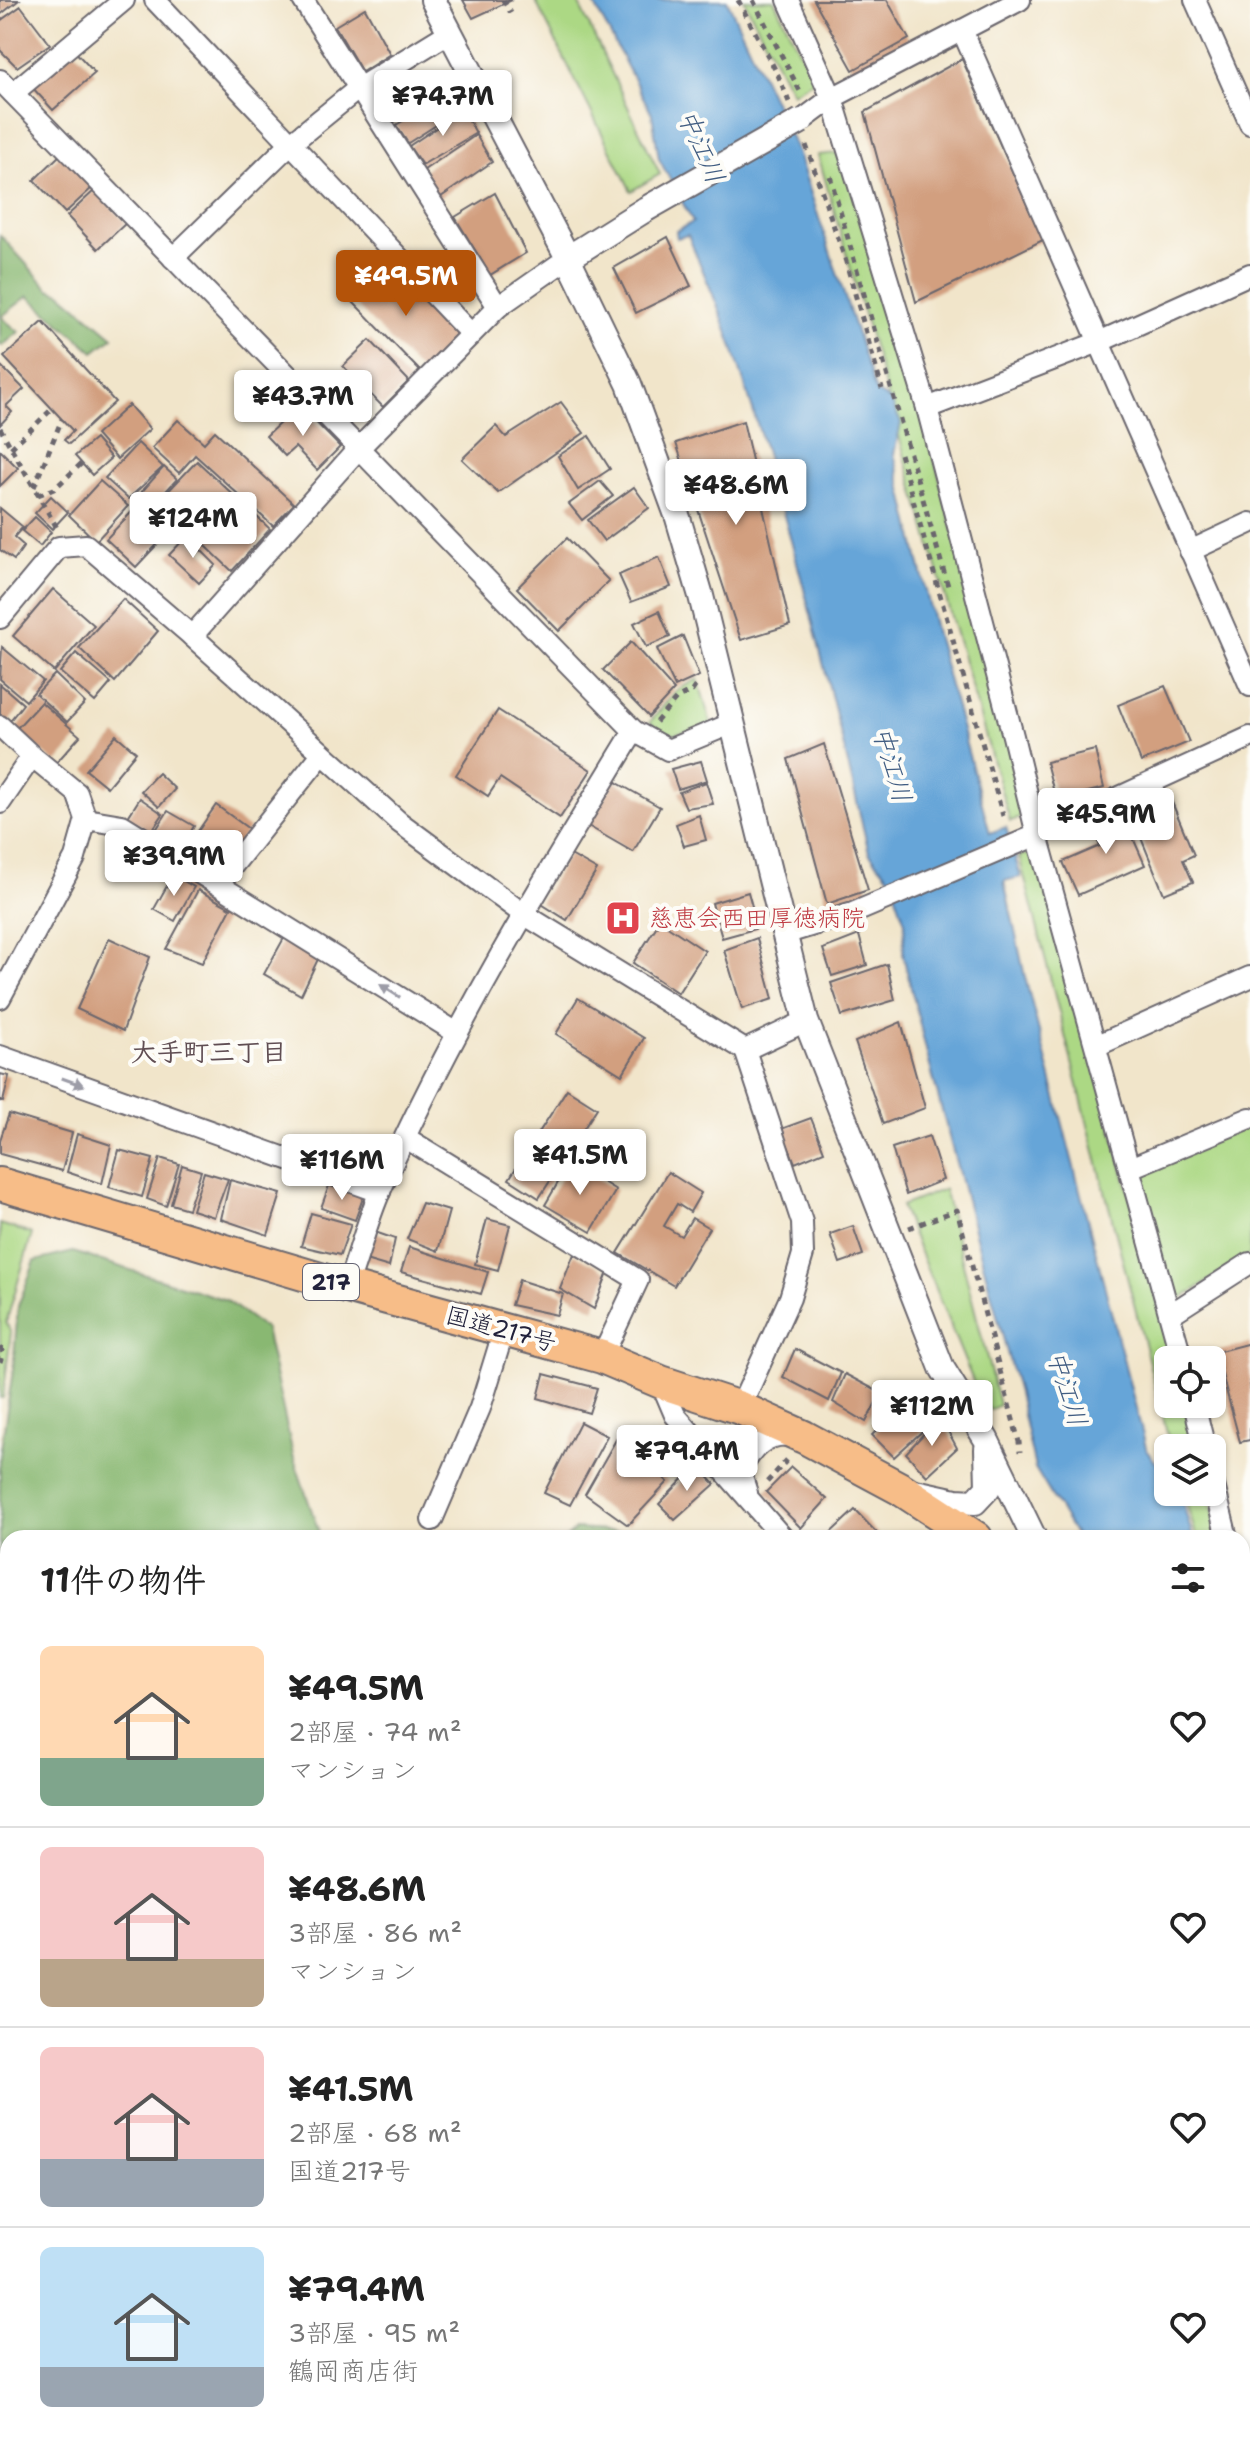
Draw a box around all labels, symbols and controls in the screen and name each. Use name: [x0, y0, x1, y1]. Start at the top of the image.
pin: ¥74.7M: [378, 70, 508, 138]
text: ¥74.7M: [392, 78, 494, 113]
water label: 中江川: [670, 103, 734, 189]
pin: ¥49.5M: [341, 250, 471, 318]
text: ¥49.5M: [354, 258, 458, 293]
pin: ¥43.7M: [238, 370, 368, 438]
text: ¥43.7M: [252, 378, 354, 413]
pin: ¥48.6M: [671, 459, 801, 527]
text: ¥48.6M: [683, 467, 789, 502]
pin: ¥124M: [137, 492, 249, 560]
text: ¥124M: [148, 500, 238, 535]
water label: 中江川: [865, 722, 921, 806]
pin: ¥45.9M: [1041, 788, 1171, 856]
text: ¥45.9M: [1056, 796, 1156, 831]
pin: ¥39.9M: [109, 830, 239, 898]
text: ¥39.9M: [123, 838, 225, 873]
hospital icon: 慈恵会西田厚徳病院: [604, 899, 642, 937]
place label: 慈恵会西田厚徳病院: [649, 902, 865, 934]
one-way arrow: [380, 984, 401, 999]
district label: 大手町三丁目: [131, 1034, 287, 1069]
one-way arrow: [62, 1077, 86, 1089]
pin: ¥41.5M: [515, 1129, 645, 1197]
pin: ¥116M: [286, 1134, 398, 1202]
text: ¥41.5M: [532, 1137, 628, 1172]
text: ¥116M: [300, 1142, 384, 1177]
road number: 217: [303, 1264, 359, 1300]
street label: 国道217号: [442, 1299, 560, 1359]
water label: 中江川: [1040, 1346, 1096, 1430]
map controls: [1154, 1346, 1226, 1506]
button: locate: [1154, 1346, 1226, 1418]
pin: ¥112M: [876, 1380, 988, 1448]
text: ¥112M: [890, 1388, 974, 1423]
pin: ¥79.4M: [622, 1425, 752, 1493]
text: ¥79.4M: [635, 1433, 739, 1468]
button: layers: [1154, 1434, 1226, 1506]
icon: filters: [1166, 1556, 1210, 1600]
text: 11件の物件: [40, 1557, 206, 1603]
text: ¥49.5M: [288, 1665, 424, 1711]
icon: home: [104, 1678, 200, 1774]
icon: heart: [1166, 1704, 1210, 1748]
text: 2部屋 · 74 m²: [288, 1714, 462, 1749]
text: マンション: [288, 1752, 417, 1787]
text: ¥48.6M: [288, 1866, 426, 1912]
icon: home: [104, 1879, 200, 1975]
icon: heart: [1166, 1905, 1210, 1949]
text: 3部屋 · 86 m²: [288, 1915, 462, 1950]
text: マンション: [288, 1953, 417, 1988]
text: ¥41.5M: [288, 2066, 413, 2112]
icon: home: [104, 2079, 200, 2175]
icon: heart: [1166, 2105, 1210, 2149]
text: 2部屋 · 68 m²: [288, 2115, 462, 2150]
text: 国道217号: [288, 2153, 411, 2188]
text: ¥79.4M: [288, 2266, 425, 2312]
icon: home: [104, 2279, 200, 2375]
icon: heart: [1166, 2305, 1210, 2349]
text: 3部屋 · 95 m²: [288, 2315, 460, 2350]
text: 鶴岡商店街: [288, 2353, 418, 2388]

